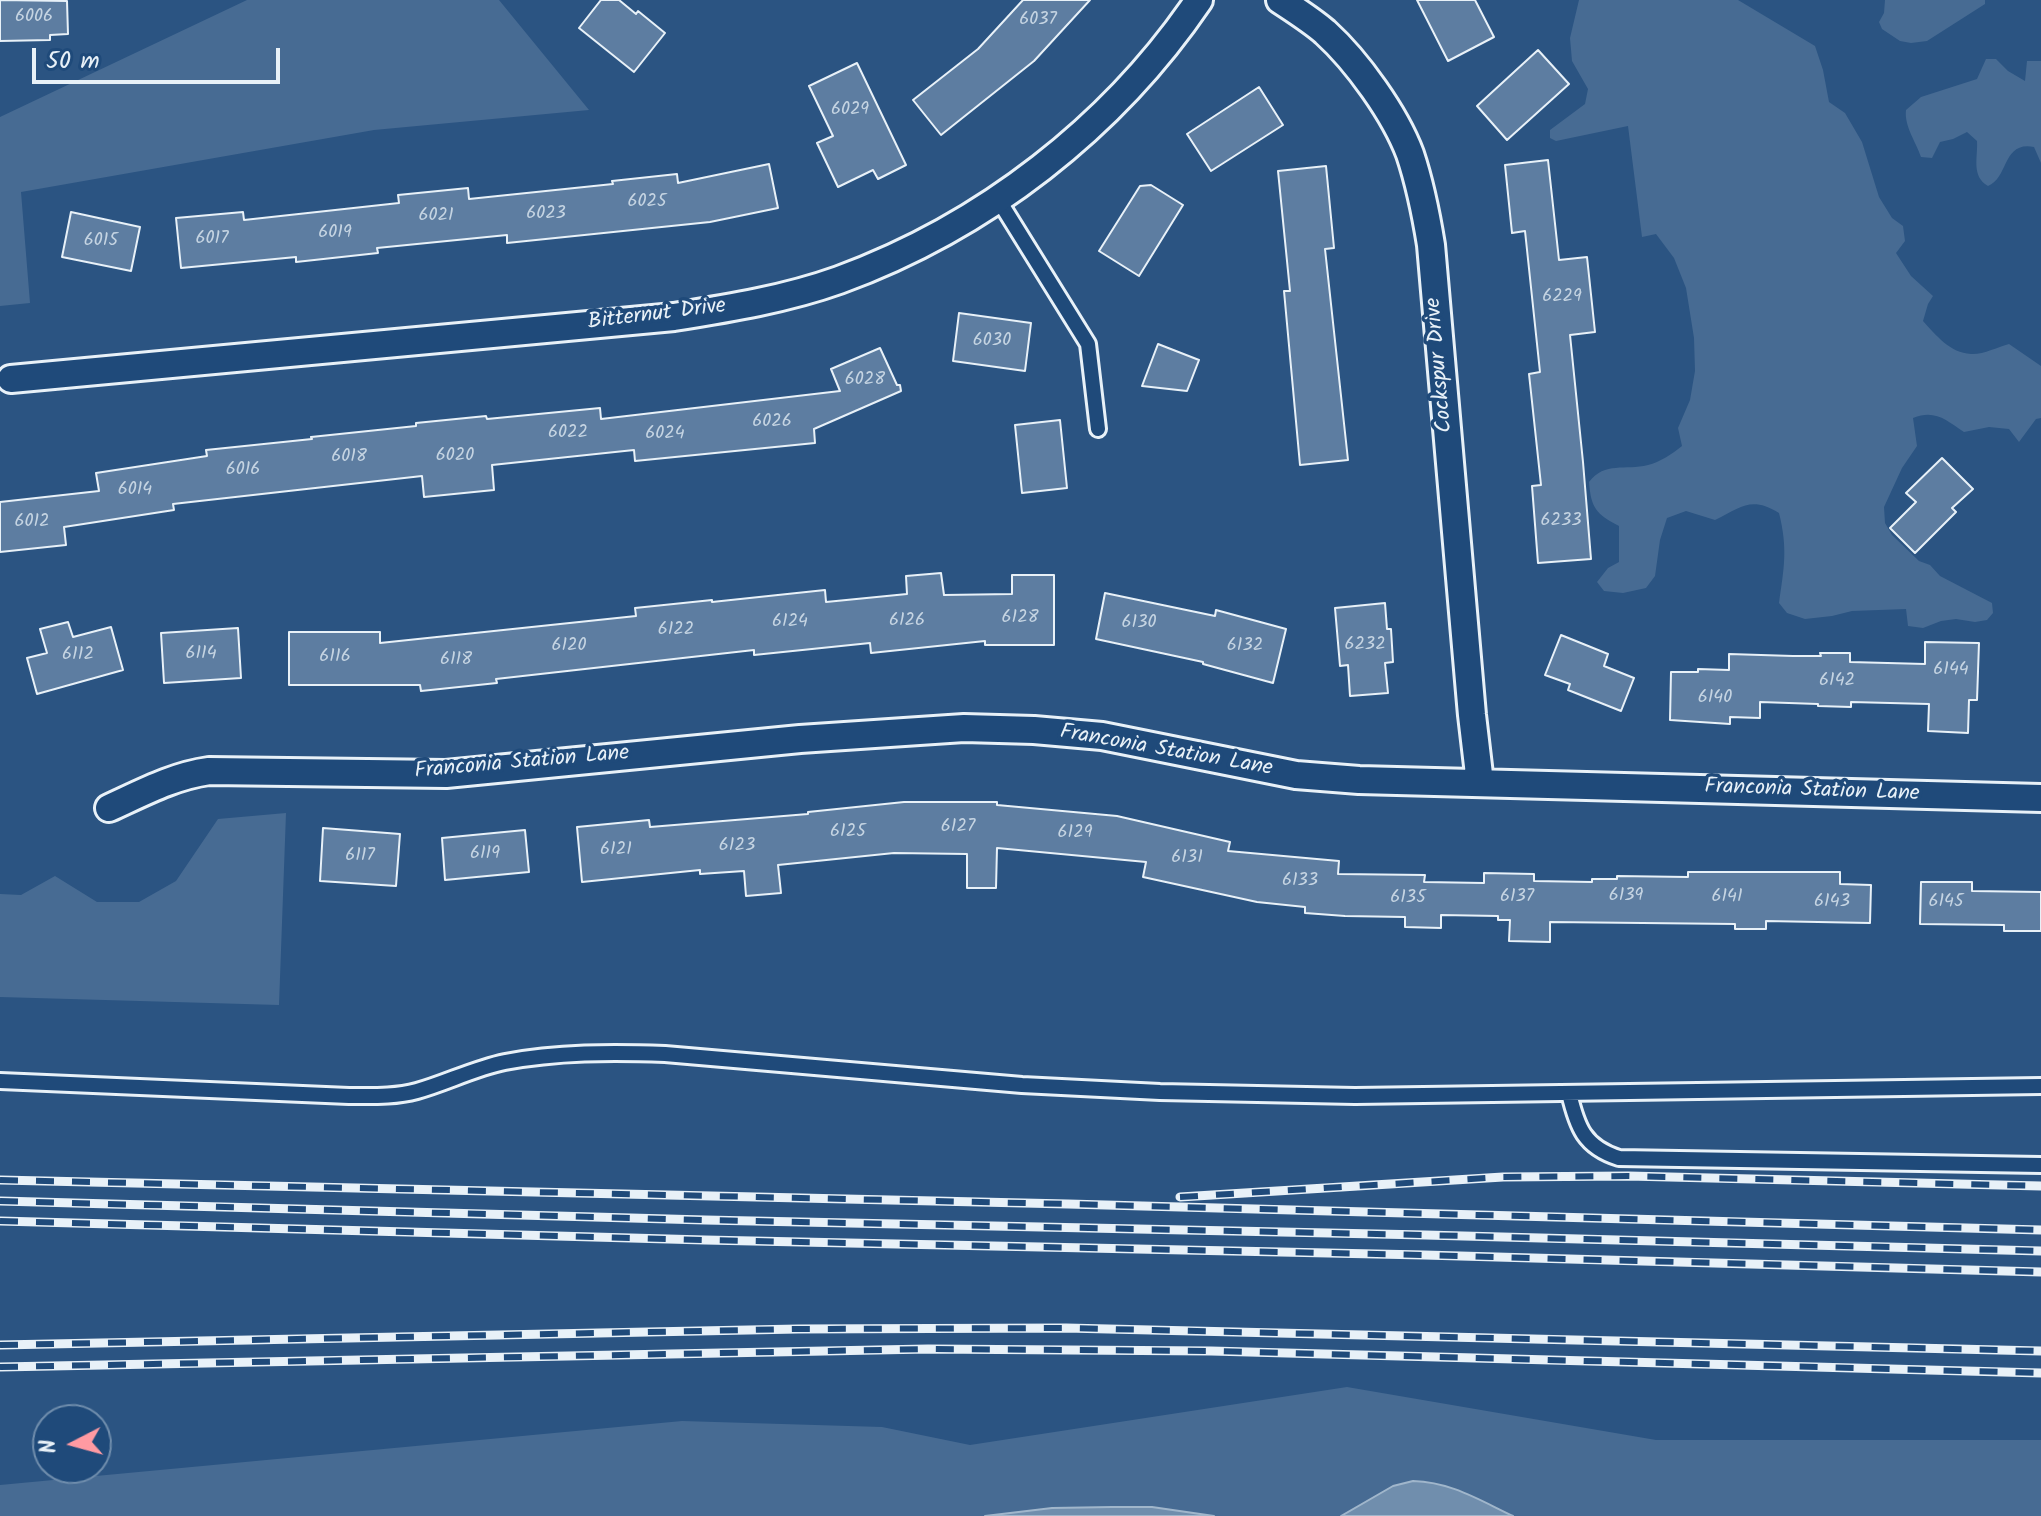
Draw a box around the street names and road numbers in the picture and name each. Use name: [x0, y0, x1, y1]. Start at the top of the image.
street label: Bitternut Drive: [586, 294, 728, 338]
street label: Cockspur Drive: [1422, 296, 1460, 434]
street label: Franconia Station Lane: [1058, 720, 1274, 784]
street label: Franconia Station Lane: [414, 741, 630, 787]
street label: Franconia Station Lane: [1704, 775, 1920, 809]

